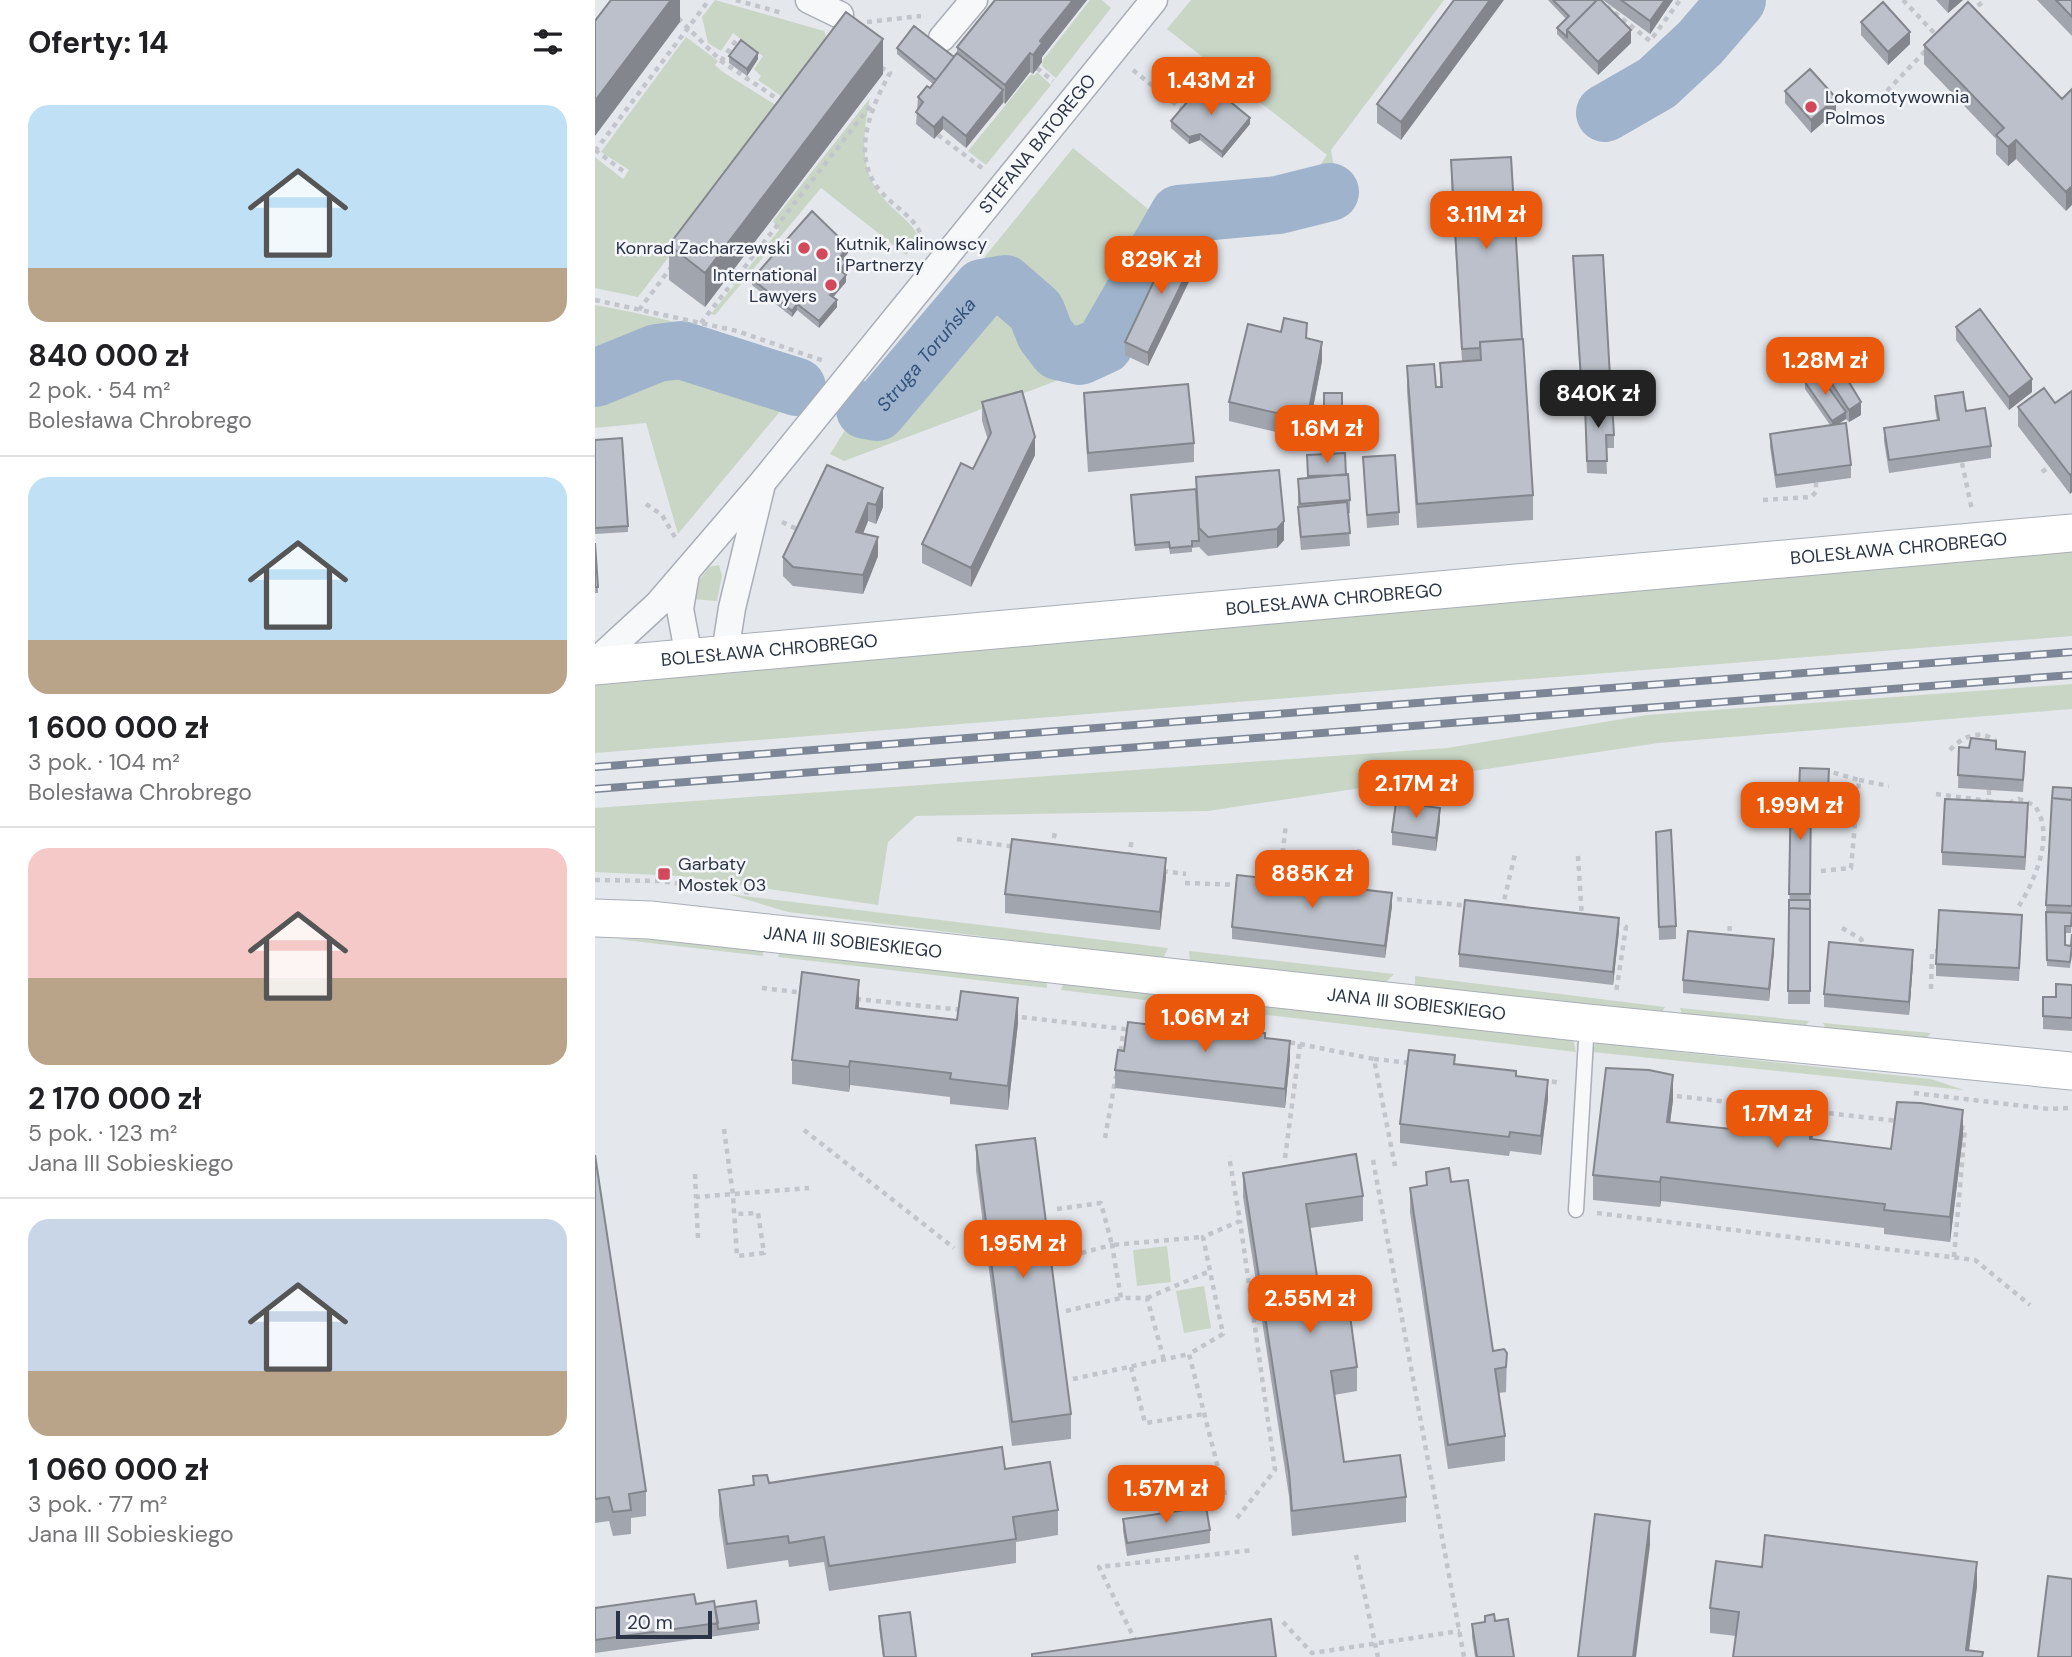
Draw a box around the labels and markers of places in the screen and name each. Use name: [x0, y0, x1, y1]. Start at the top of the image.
pin: 1.43M zł: [1139, 58, 1283, 117]
place label: Lokomotywownia Polmos: [1825, 85, 1969, 130]
marker: Lokomotywownia Polmos: [1803, 99, 1819, 115]
pin: 3.11M zł: [1414, 191, 1558, 251]
place label: Kutnik, Kalinowscy i Partnerzy: [836, 232, 987, 277]
place label: Konrad Zacharzewski: [616, 236, 790, 260]
pin: 829K zł: [1096, 236, 1226, 296]
marker: Konrad Zacharzewski: [796, 240, 812, 256]
marker: Kutnik, Kalinowscy i Partnerzy: [814, 246, 830, 262]
place label: International Lawyers: [713, 263, 817, 308]
marker: International Lawyers: [823, 277, 839, 293]
pin: 1.28M zł: [1753, 338, 1897, 397]
pin: 840K zł: [1533, 370, 1663, 430]
pin: 1.6M zł: [1262, 406, 1392, 465]
pin: 2.17M zł: [1344, 760, 1488, 820]
pin: 1.99M zł: [1728, 782, 1872, 842]
pin: 885K zł: [1247, 850, 1377, 910]
place label: Garbaty Mostek 03: [678, 852, 766, 897]
marker: Garbaty Mostek 03: [656, 866, 672, 882]
pin: 1.06M zł: [1133, 995, 1277, 1054]
pin: 1.7M zł: [1712, 1090, 1842, 1150]
pin: 1.95M zł: [951, 1220, 1095, 1280]
pin: 2.55M zł: [1238, 1276, 1382, 1335]
pin: 1.57M zł: [1094, 1466, 1238, 1525]

